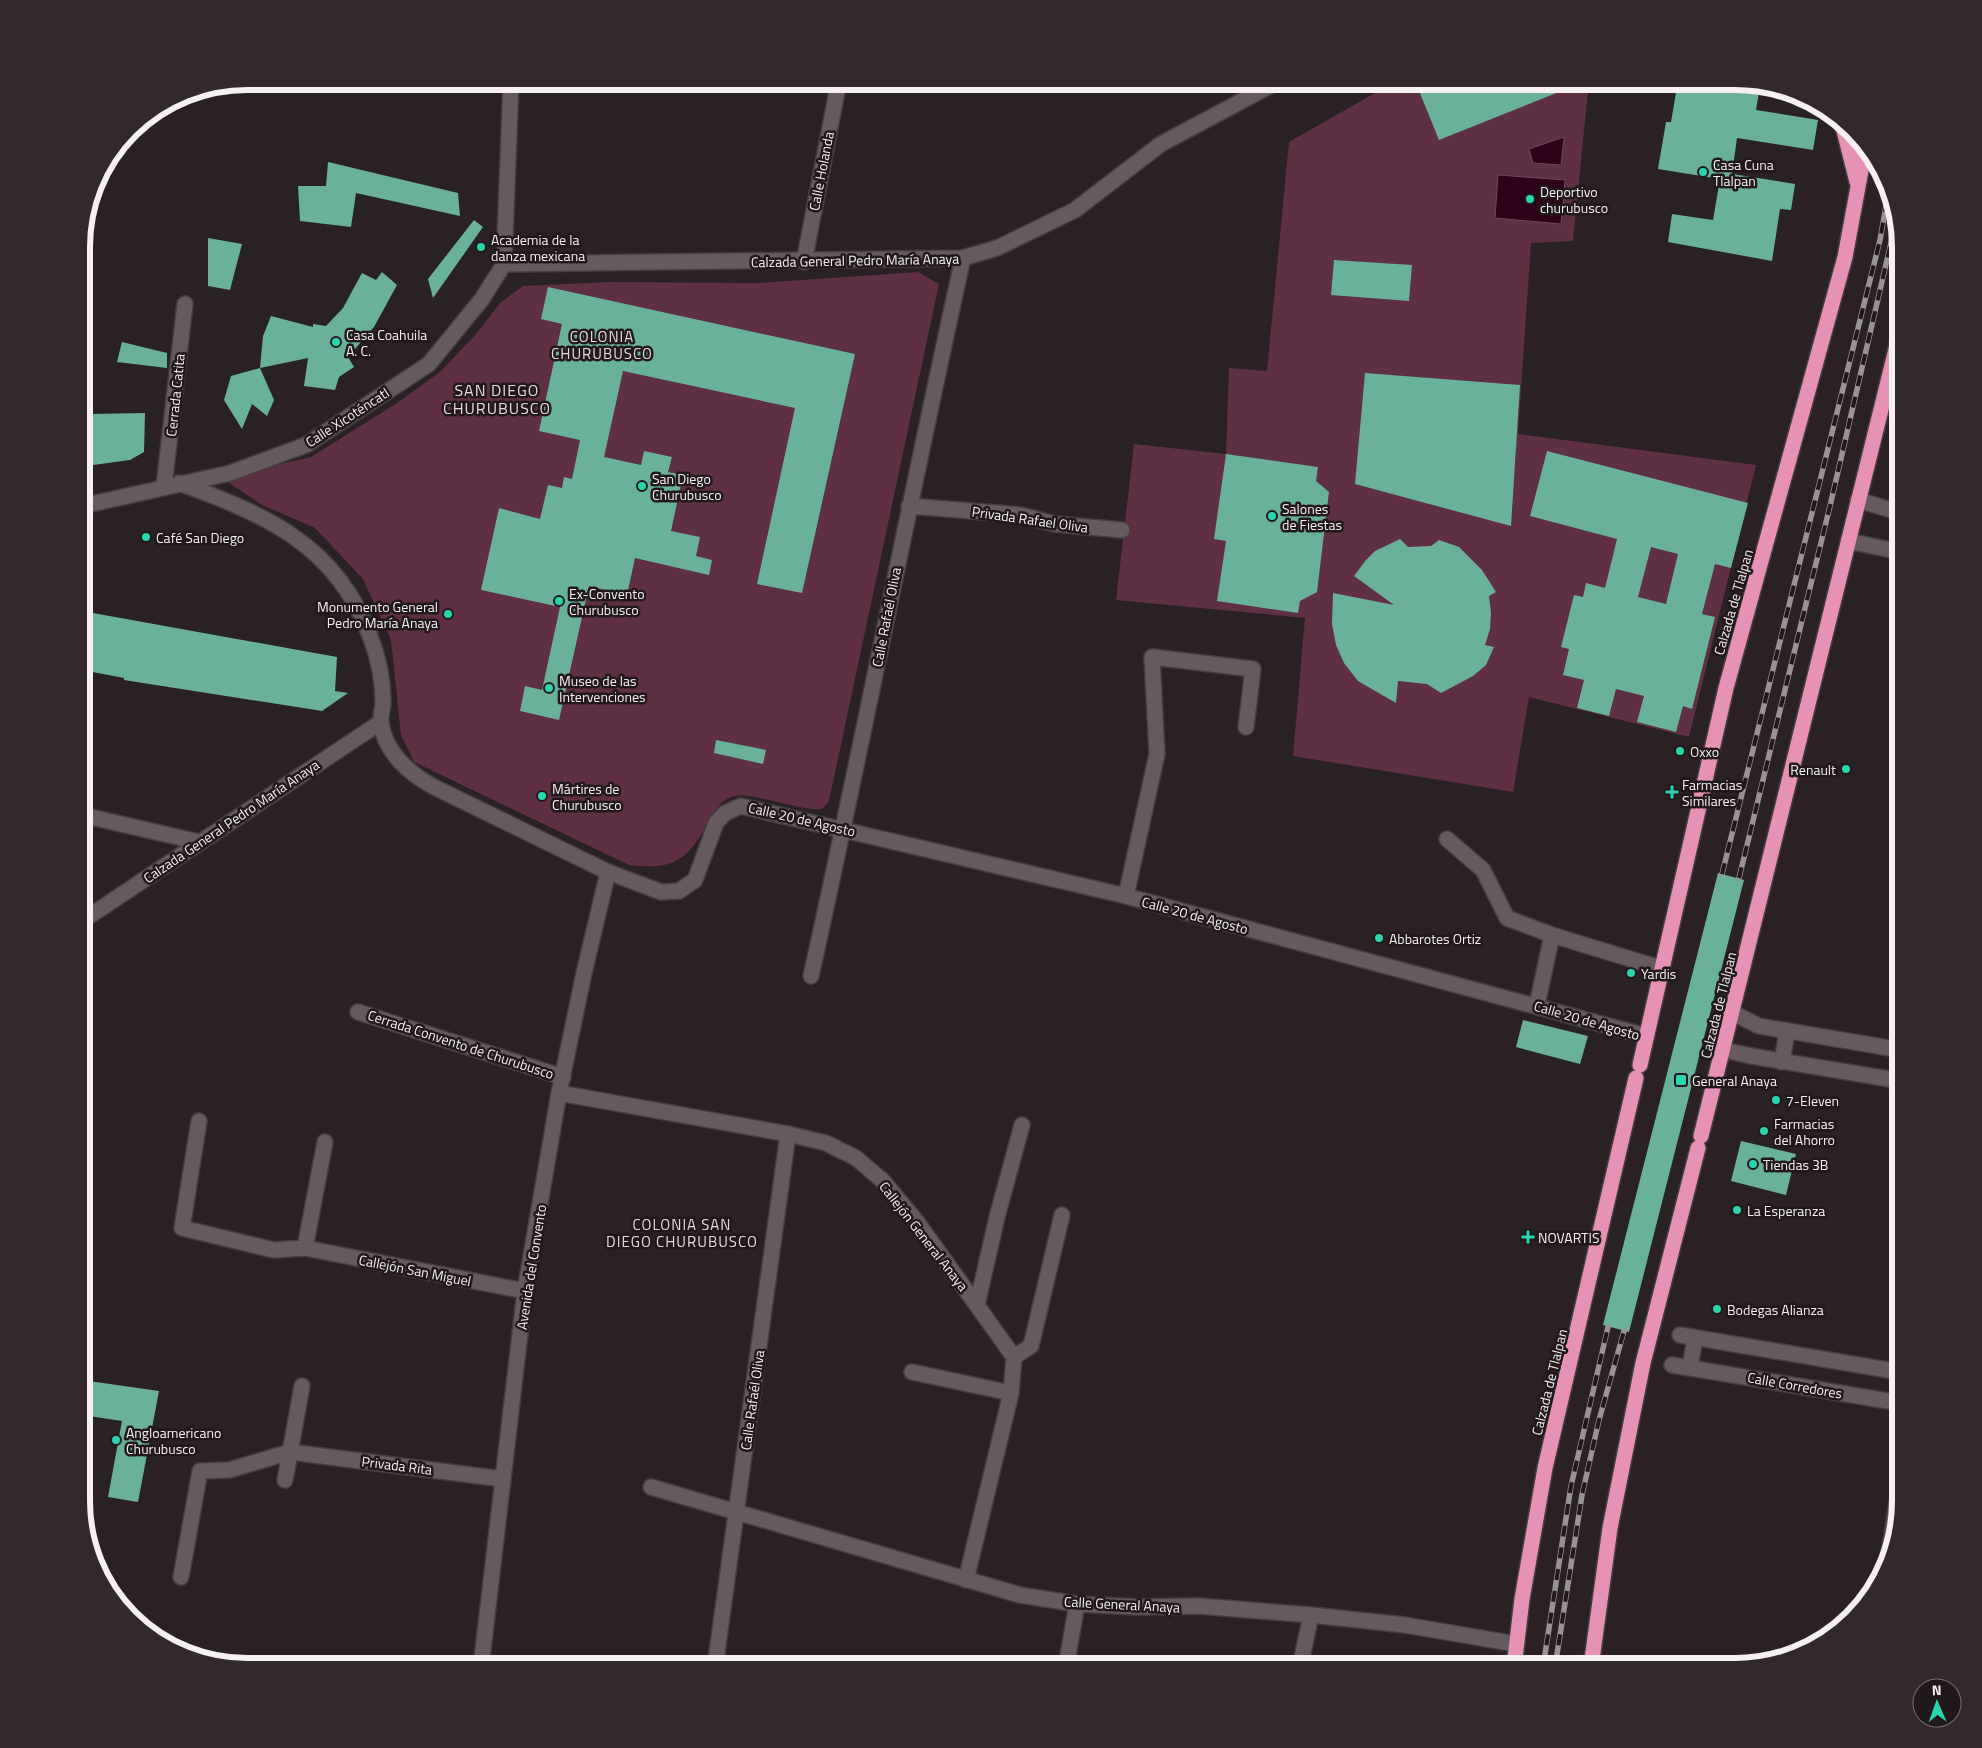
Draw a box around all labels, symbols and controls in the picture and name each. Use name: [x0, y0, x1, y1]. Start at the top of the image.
street label: Calle Holanda: [803, 130, 839, 212]
place label: Casa Cuna Tlalpan: [1713, 154, 1774, 191]
marker: Casa Cuna Tlalpan: [1697, 166, 1709, 178]
place label: Deportivo churubusco: [1540, 181, 1608, 218]
marker: Deportivo churubusco: [1524, 193, 1536, 205]
place label: Academia de la danza mexicana: [491, 229, 585, 266]
marker: Academia de la danza mexicana: [475, 241, 487, 253]
street label: Calzada General Pedro María Anaya: [751, 248, 959, 272]
place label: Casa Coahuila A. C.: [346, 324, 427, 361]
district label: COLONIA CHURUBUSCO: [551, 325, 653, 365]
marker: Casa Coahuila A. C.: [330, 336, 342, 348]
street label: Cerrada Catita: [160, 352, 190, 438]
district label: SAN DIEGO CHURUBUSCO: [443, 378, 551, 420]
street label: Calle Xicoténcatl: [301, 382, 393, 452]
place label: San Diego Churubusco: [652, 468, 722, 505]
marker: San Diego Churubusco: [636, 480, 648, 492]
place label: Salones de Fiestas: [1282, 498, 1342, 535]
street label: Privada Rafael Oliva: [971, 500, 1089, 538]
marker: Salones de Fiestas: [1266, 510, 1278, 522]
place label: Café San Diego: [156, 527, 244, 548]
marker: Café San Diego: [140, 531, 152, 543]
street label: Calzada de Tlalpan: [1708, 547, 1758, 657]
street label: Calle Rafaél Oliva: [866, 565, 906, 669]
place label: Ex-Convento Churubusco: [569, 583, 645, 620]
marker: Ex-Convento Churubusco: [553, 595, 565, 607]
place label: Monumento General Pedro María Anaya: [317, 596, 438, 633]
marker: Monumento General Pedro María Anaya: [442, 608, 454, 620]
place label: Museo de las Intervenciones: [559, 670, 646, 707]
marker: Museo de las Intervenciones: [543, 682, 555, 694]
place label: Oxxo: [1690, 741, 1719, 762]
marker: Oxxo: [1674, 745, 1686, 757]
street label: Calzada General Pedro María Anaya: [139, 754, 323, 888]
place label: Renault: [1790, 759, 1836, 780]
marker: Renault: [1840, 763, 1852, 775]
place label: Farmacias Similares: [1682, 774, 1742, 811]
place label: Mártires de Churubusco: [552, 778, 622, 815]
marker: Farmacias Similares: [1666, 786, 1678, 798]
marker: Mártires de Churubusco: [536, 790, 548, 802]
street label: Calle 20 de Agosto: [746, 796, 858, 842]
street label: Calle 20 de Agosto: [1140, 891, 1250, 939]
place label: Abbarotes Ortiz: [1389, 928, 1481, 949]
marker: Abbarotes Ortiz: [1373, 932, 1385, 944]
street label: Calzada de Tlalpan: [1695, 950, 1741, 1060]
place label: Yardis: [1641, 963, 1676, 984]
marker: Yardis: [1625, 967, 1637, 979]
street label: Calle 20 de Agosto: [1532, 995, 1642, 1045]
street label: Cerrada Convento de Churubusco: [365, 1004, 557, 1084]
place label: General Anaya: [1692, 1070, 1777, 1091]
marker: General Anaya: [1674, 1073, 1688, 1087]
place label: 7-Eleven: [1786, 1090, 1839, 1111]
marker: 7-Eleven: [1770, 1094, 1782, 1106]
place label: Farmacias del Ahorro: [1774, 1113, 1835, 1150]
marker: Farmacias del Ahorro: [1758, 1125, 1770, 1137]
place label: Tiendas 3B: [1763, 1154, 1829, 1175]
marker: Tiendas 3B: [1747, 1158, 1759, 1170]
street label: Callejón General Anaya: [874, 1177, 974, 1295]
place label: La Esperanza: [1747, 1200, 1825, 1221]
street label: Avenida del Convento: [511, 1203, 551, 1331]
marker: La Esperanza: [1731, 1204, 1743, 1216]
district label: COLONIA SAN DIEGO CHURUBUSCO: [606, 1213, 758, 1253]
place label: NOVARTIS: [1538, 1227, 1600, 1248]
marker: NOVARTIS: [1522, 1231, 1534, 1243]
street label: Callejón San Miguel: [357, 1249, 473, 1291]
place label: Bodegas Alianza: [1727, 1299, 1824, 1320]
marker: Bodegas Alianza: [1711, 1303, 1723, 1315]
street label: Calzada de Tlalpan: [1526, 1327, 1572, 1437]
street label: Calle Rafaél Oliva: [735, 1348, 769, 1452]
street label: Calle Corredores: [1746, 1366, 1844, 1404]
place label: Angloamericano Churubusco: [126, 1422, 221, 1459]
marker: Angloamericano Churubusco: [110, 1434, 122, 1446]
street label: Privada Rita: [361, 1450, 433, 1480]
street label: Calle General Anaya: [1063, 1590, 1181, 1618]
north arrow: [1912, 1678, 1962, 1728]
text: N: [1931, 1679, 1942, 1700]

